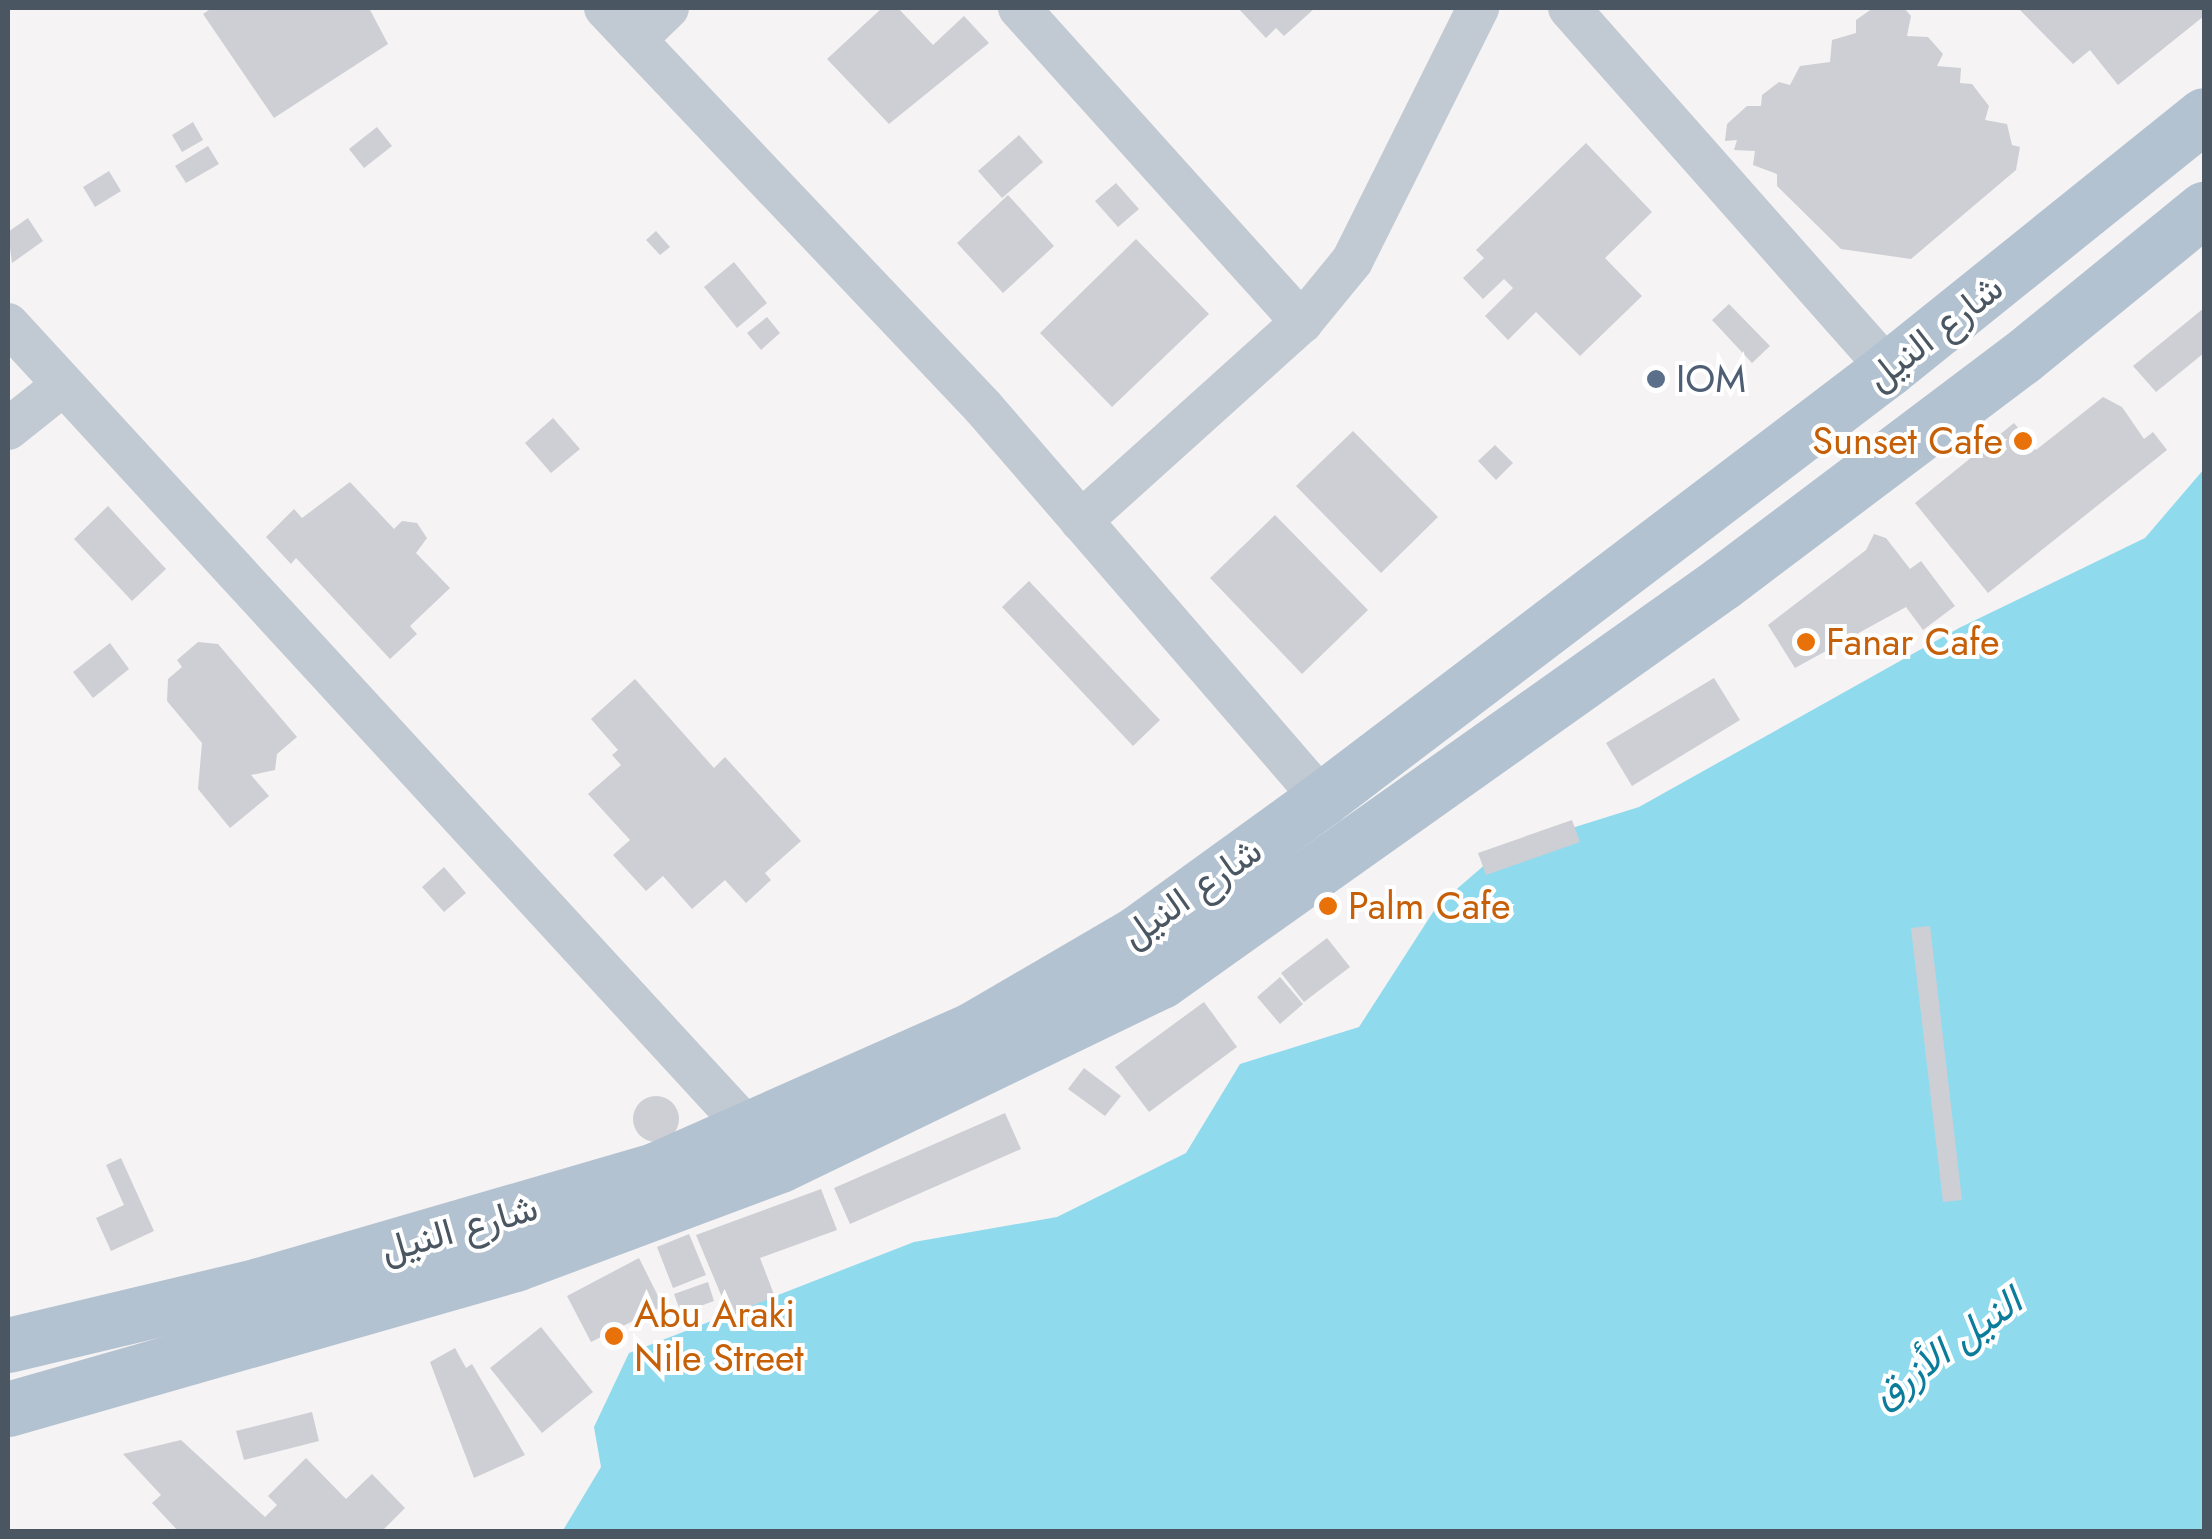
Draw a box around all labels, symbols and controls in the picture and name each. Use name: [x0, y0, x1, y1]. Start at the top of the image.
street label: شارع النيل: [1857, 264, 2011, 400]
place label: IOM: [1676, 356, 1746, 402]
marker: IOM: [1645, 368, 1667, 390]
place label: Sunset Cafe: [1812, 418, 2003, 464]
marker: Sunset Cafe: [2012, 430, 2034, 452]
place label: Fanar Cafe: [1826, 619, 2000, 665]
marker: Fanar Cafe: [1795, 631, 1817, 653]
street label: شارع النيل: [1112, 827, 1270, 957]
place label: Palm Cafe: [1348, 883, 1510, 929]
marker: Palm Cafe: [1317, 895, 1339, 917]
street label: شارع النيل: [375, 1184, 543, 1272]
water label: النيل الأزرق: [1861, 1276, 2031, 1418]
place label: Abu Araki Nile Street: [634, 1291, 804, 1380]
marker: Abu Araki Nile Street: [603, 1325, 625, 1347]

